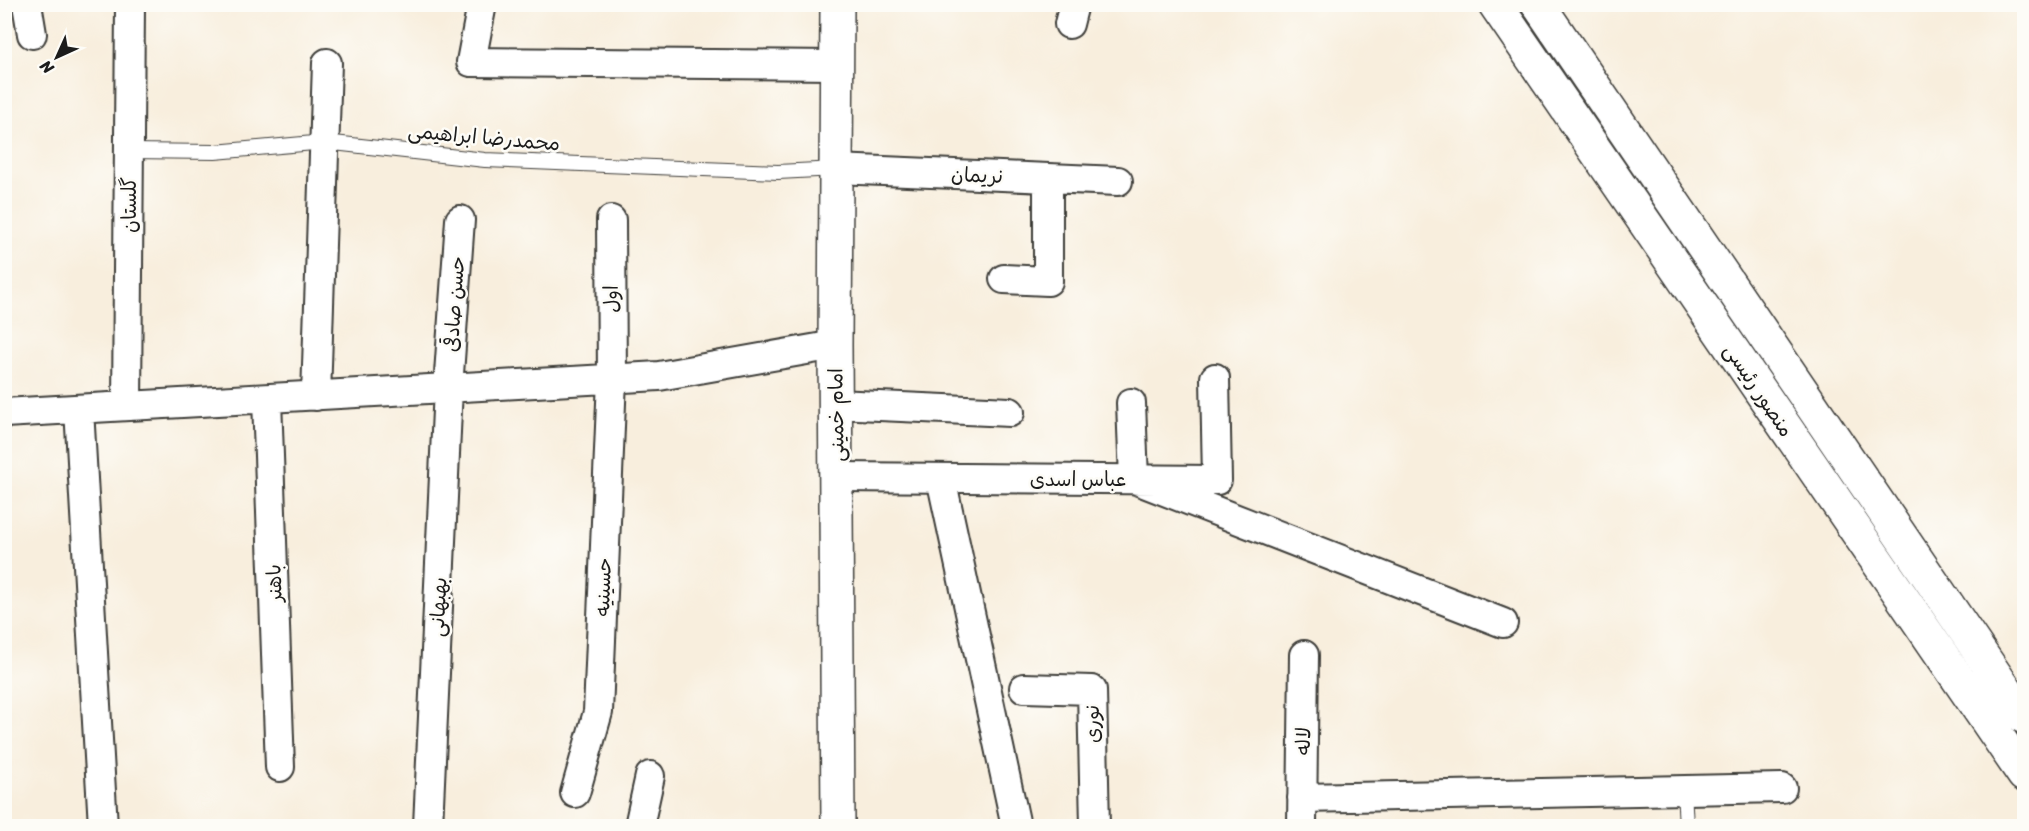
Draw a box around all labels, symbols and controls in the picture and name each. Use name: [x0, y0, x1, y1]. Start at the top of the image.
north arrow: [27, 27, 87, 87]
text: N: [32, 52, 62, 82]
street label: محمدرضا ابراهیمی: [406, 113, 562, 162]
street label: نریمان: [950, 157, 1004, 194]
street label: گلستان: [112, 177, 147, 233]
street label: حسن صادقی: [434, 255, 475, 353]
street label: اول: [594, 285, 629, 313]
street label: منصور رئیسی: [1714, 336, 1803, 444]
street label: امام خمینی: [818, 368, 855, 462]
street label: عباس اسدی: [1030, 462, 1126, 497]
street label: حسینیه: [585, 557, 622, 617]
street label: باهنر: [256, 564, 293, 604]
street label: بهبهانی: [419, 576, 458, 638]
street label: نوری: [1075, 705, 1110, 743]
street label: لاله: [1286, 727, 1321, 755]

